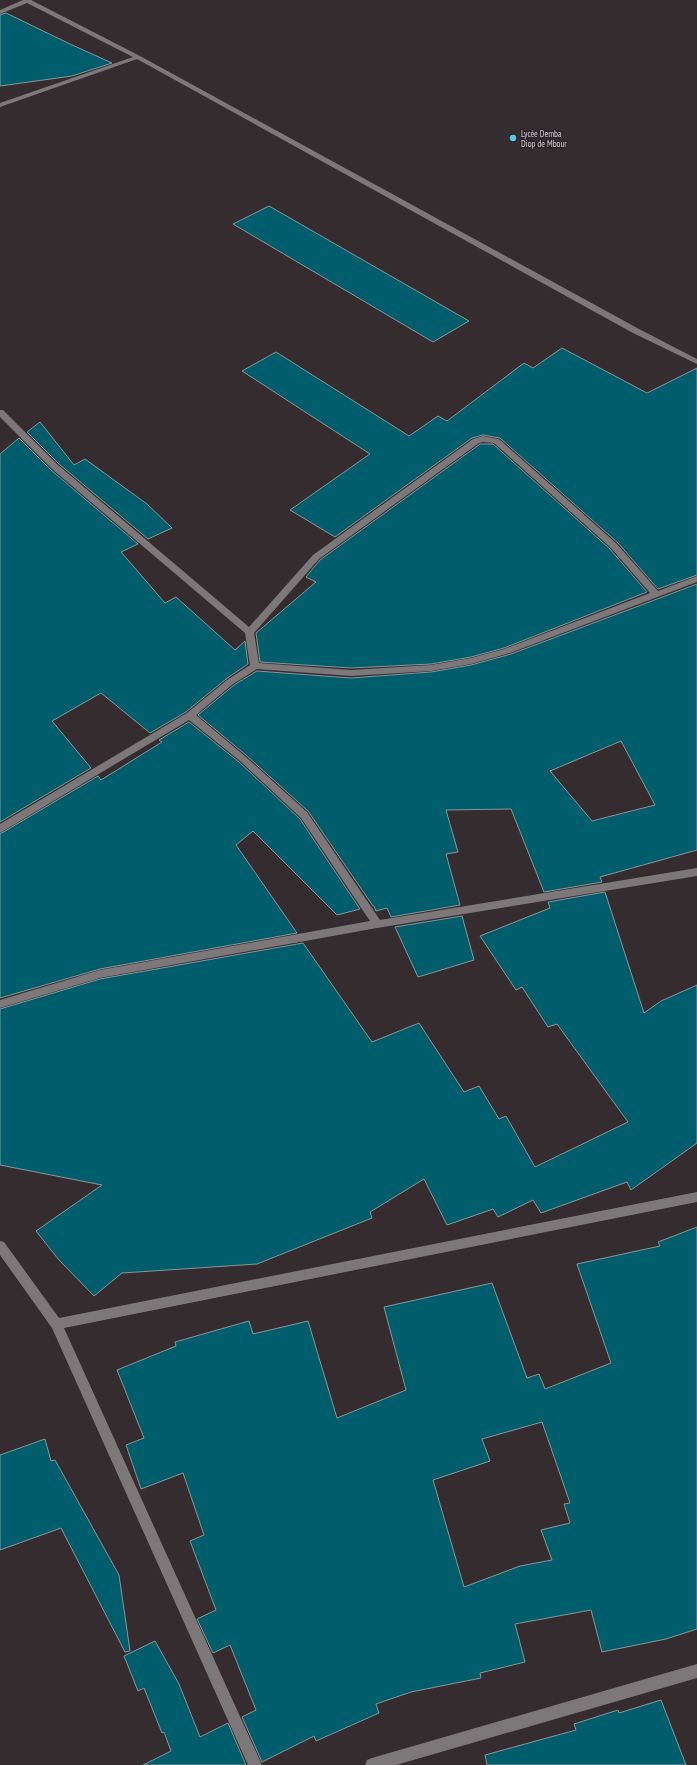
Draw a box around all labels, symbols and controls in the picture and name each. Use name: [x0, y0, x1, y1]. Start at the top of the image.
place label: Lycée Demba Diop de Mbour: [521, 128, 567, 149]
marker: Lycée Demba Diop de Mbour: [508, 133, 518, 143]

